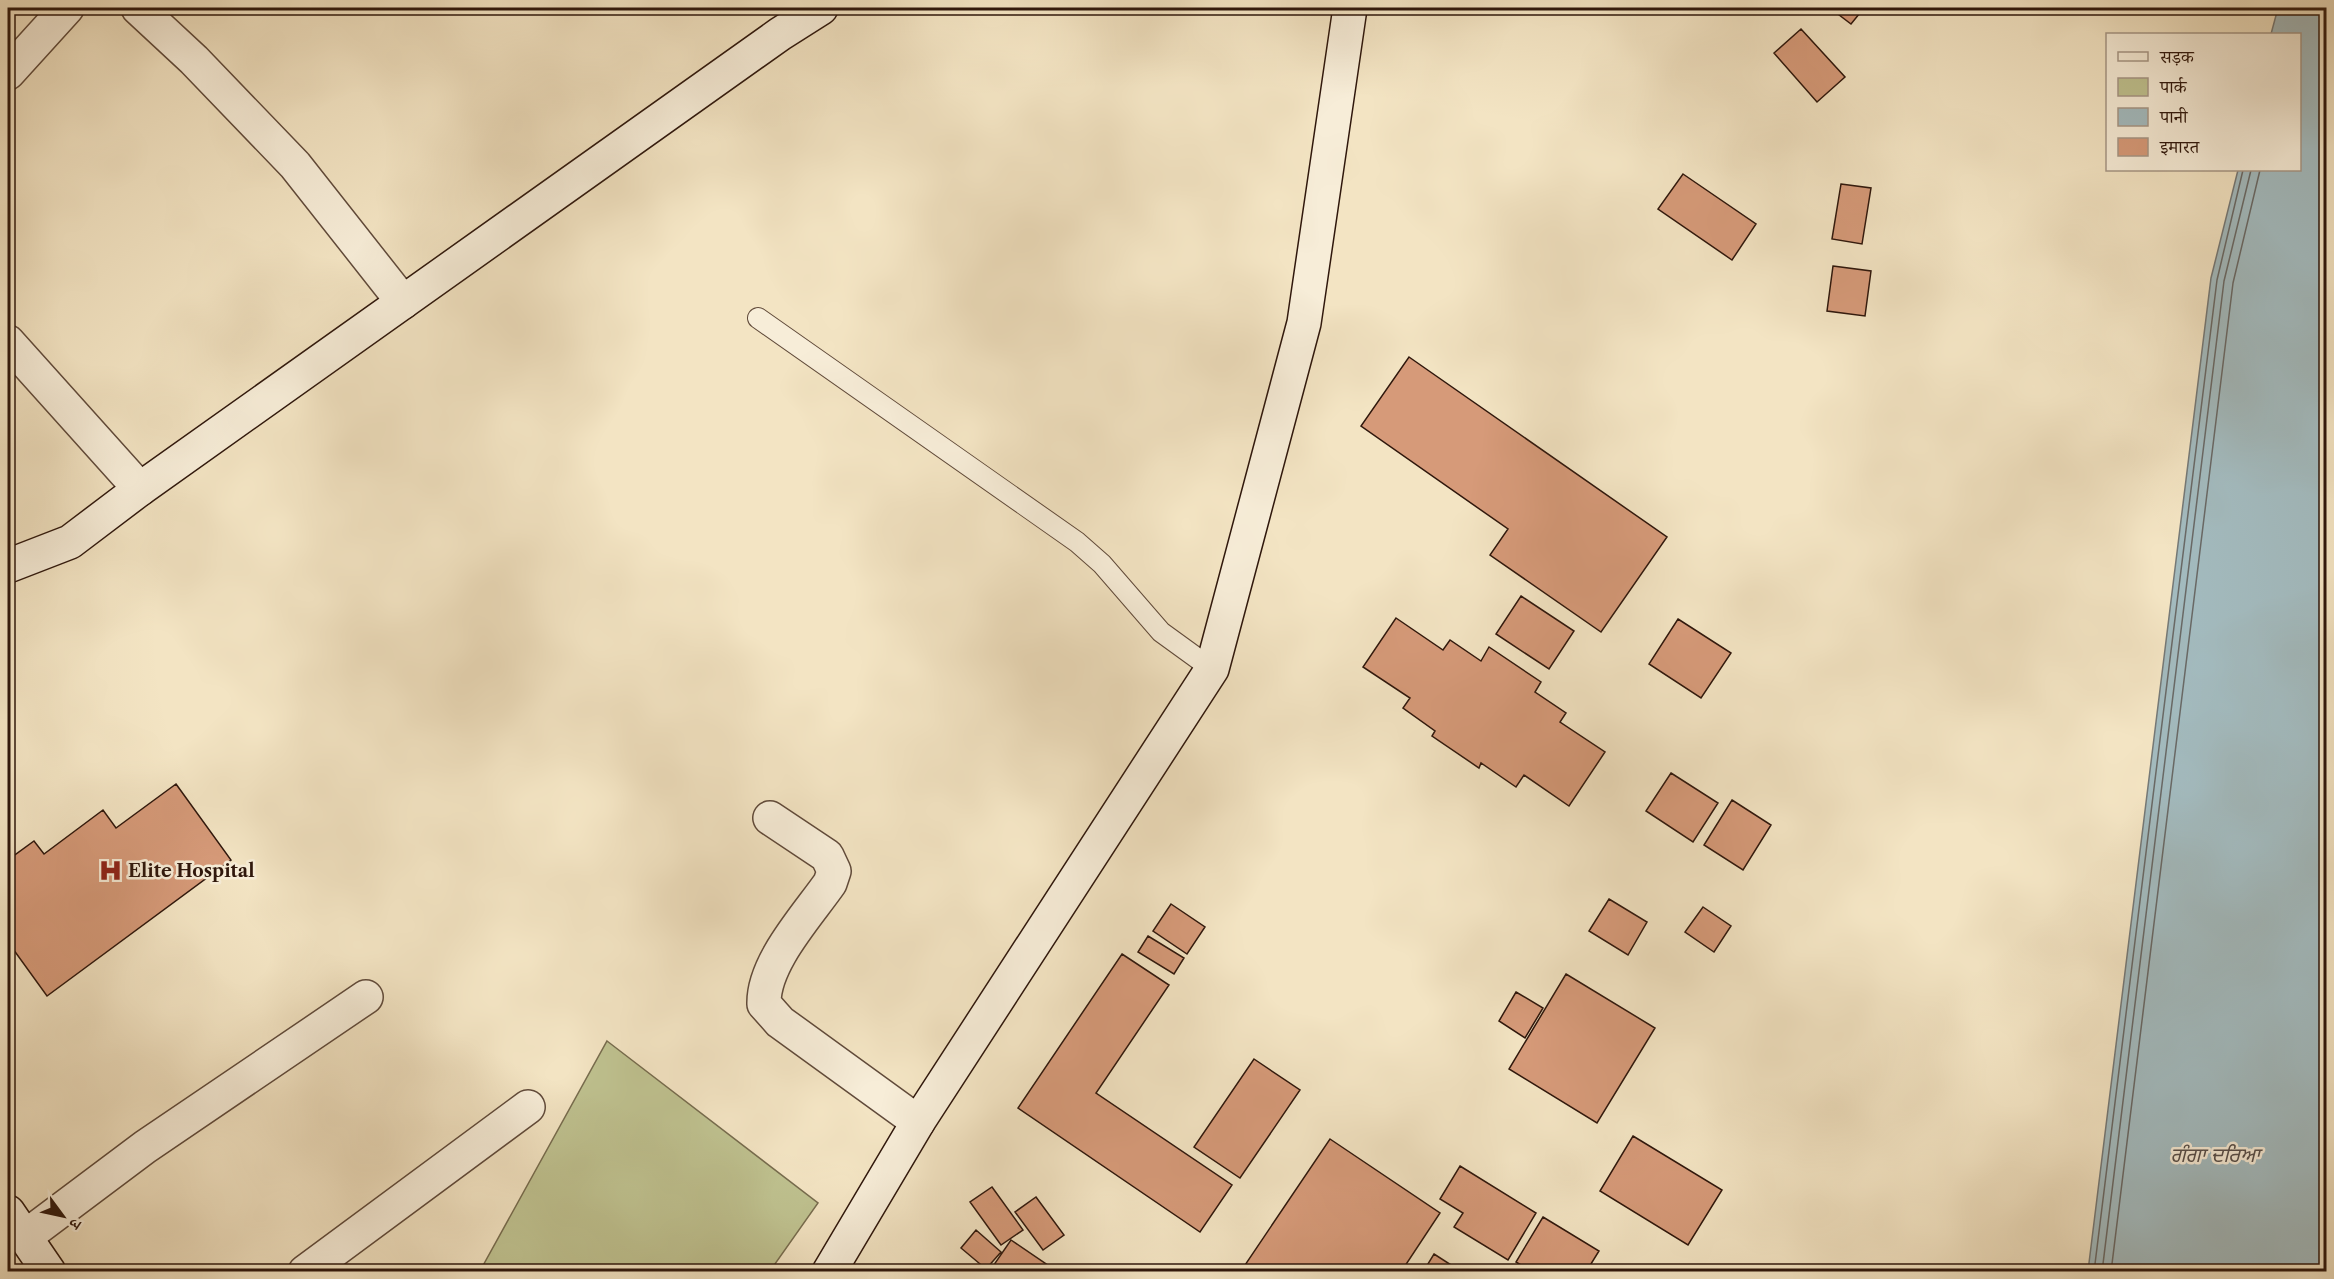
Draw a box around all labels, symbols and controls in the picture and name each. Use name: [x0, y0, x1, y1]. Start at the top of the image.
legend: [2106, 33, 2301, 171]
text: सड़क: [2159, 46, 2195, 68]
text: पार्क: [2159, 76, 2188, 98]
text: पानी: [2159, 106, 2189, 128]
text: इमारत: [2159, 136, 2200, 158]
hospital icon: Elite Hospital: [97, 858, 123, 884]
place label: Elite Hospital: [128, 860, 255, 882]
water label: ਗੰਗਾ ਦਰਿਆ: [2171, 1143, 2263, 1167]
north arrow: [33, 1186, 93, 1246]
text: उ: [64, 1214, 87, 1235]

